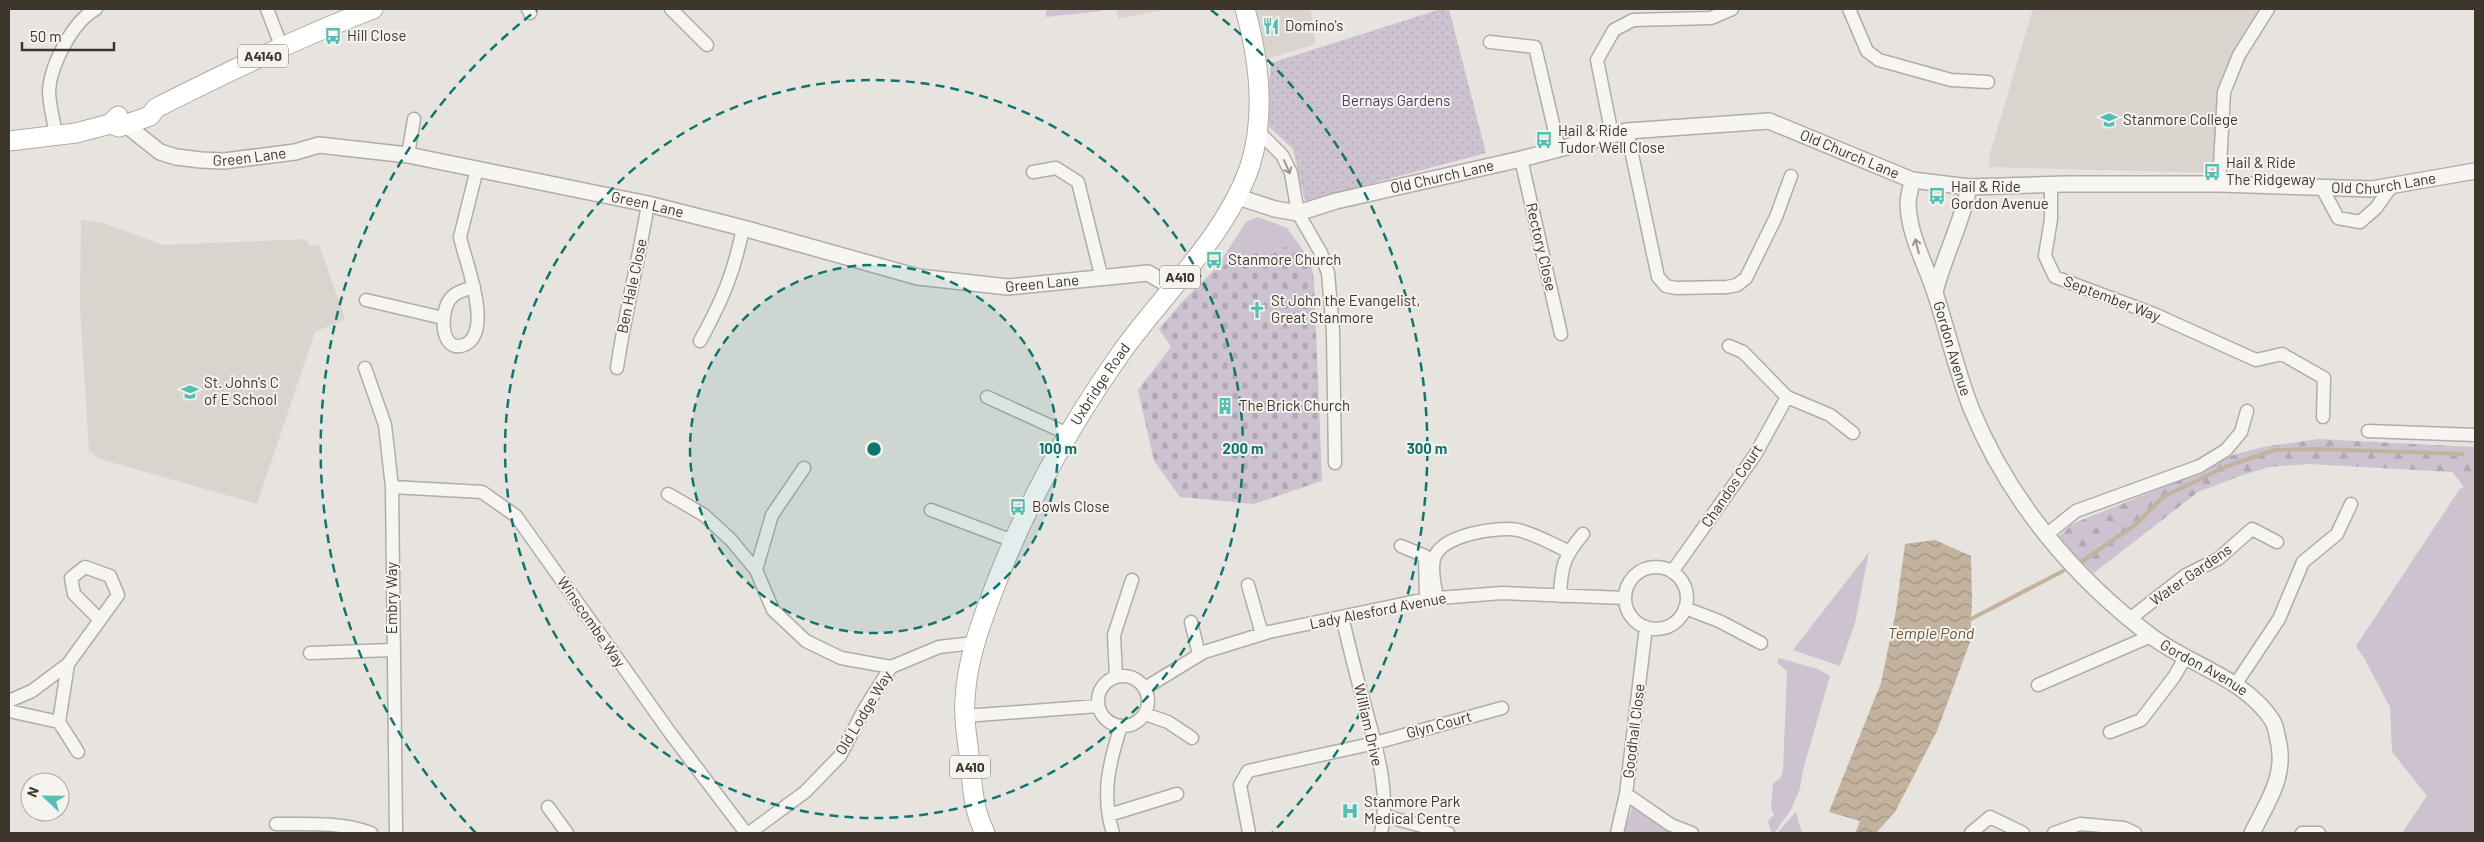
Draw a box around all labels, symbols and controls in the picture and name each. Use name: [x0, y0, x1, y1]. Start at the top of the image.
restaurant icon: Domino's: [1261, 16, 1281, 36]
place label: Domino's: [1285, 16, 1343, 34]
scale bar: [22, 20, 115, 52]
bus stop icon: Hill Close: [323, 26, 343, 46]
place label: Hill Close: [347, 26, 406, 44]
text: 50 m: [30, 27, 62, 45]
road number: A4140: [238, 44, 288, 68]
park label: Bernays Gardens: [1342, 91, 1450, 109]
school or university icon: Stanmore College: [2099, 110, 2119, 130]
place label: Stanmore College: [2123, 110, 2238, 128]
place label: Hail & Ride Tudor Well Close: [1558, 121, 1665, 156]
street label: Old Church Lane: [1798, 125, 1902, 182]
bus stop icon: Hail & Ride Tudor Well Close: [1534, 130, 1554, 150]
street label: Green Lane: [212, 143, 287, 169]
place label: Hail & Ride The Ridgeway: [2226, 153, 2316, 188]
street label: Old Church Lane: [1388, 155, 1496, 196]
one-way arrow: [1283, 159, 1293, 174]
bus stop icon: Hail & Ride The Ridgeway: [2202, 162, 2222, 182]
street label: Old Church Lane: [2331, 168, 2437, 197]
place label: Hail & Ride Gordon Avenue: [1951, 177, 2049, 212]
bus stop icon: Hail & Ride Gordon Avenue: [1927, 186, 1947, 206]
street label: Green Lane: [610, 187, 686, 221]
street label: Rectory Close: [1523, 201, 1561, 293]
street label: Ben Hale Close: [612, 237, 650, 335]
one-way arrow: [1912, 239, 1922, 255]
bus stop icon: Stanmore Church: [1204, 250, 1224, 270]
place label: Stanmore Church: [1228, 250, 1341, 268]
road number: A410: [1160, 266, 1200, 288]
street label: Green Lane: [1004, 270, 1080, 295]
street label: September Way: [2061, 271, 2163, 325]
place label: St John the Evangelist, Great Stanmore: [1271, 291, 1420, 326]
street label: Gordon Avenue: [1930, 299, 1976, 398]
church icon: St John the Evangelist, Great Stanmore: [1247, 300, 1267, 320]
street label: Uxbridge Road: [1066, 339, 1133, 428]
place label: St. John's C of E School: [204, 373, 279, 408]
school or university icon: St. John's C of E School: [180, 382, 200, 402]
building icon: The Brick Church: [1215, 396, 1235, 416]
place label: The Brick Church: [1239, 396, 1350, 414]
text: 100 m: [1039, 439, 1077, 457]
text: 200 m: [1222, 439, 1264, 457]
text: 300 m: [1407, 439, 1447, 457]
centre of rings: [865, 440, 883, 458]
street label: Chandos Court: [1697, 441, 1765, 530]
bus stop icon: Bowls Close: [1008, 497, 1028, 517]
place label: Bowls Close: [1032, 497, 1110, 515]
street label: Water Gardens: [2146, 539, 2235, 609]
street label: Embry Way: [382, 562, 400, 634]
street label: Winscombe Way: [554, 573, 630, 670]
street label: Lady Alesford Avenue: [1308, 588, 1448, 632]
water label: Temple Pond: [1888, 623, 1975, 642]
street label: Gordon Avenue: [2157, 635, 2252, 699]
street label: Old Lodge Way: [831, 667, 895, 758]
street label: William Drive: [1351, 682, 1387, 768]
street label: Goodhall Close: [1618, 682, 1648, 779]
street label: Glyn Court: [1404, 707, 1473, 741]
road number: A410: [950, 756, 990, 779]
north arrow: [20, 772, 70, 822]
text: N: [23, 784, 42, 799]
place label: Stanmore Park Medical Centre: [1364, 792, 1461, 827]
hospital icon: Stanmore Park Medical Centre: [1340, 801, 1360, 821]

